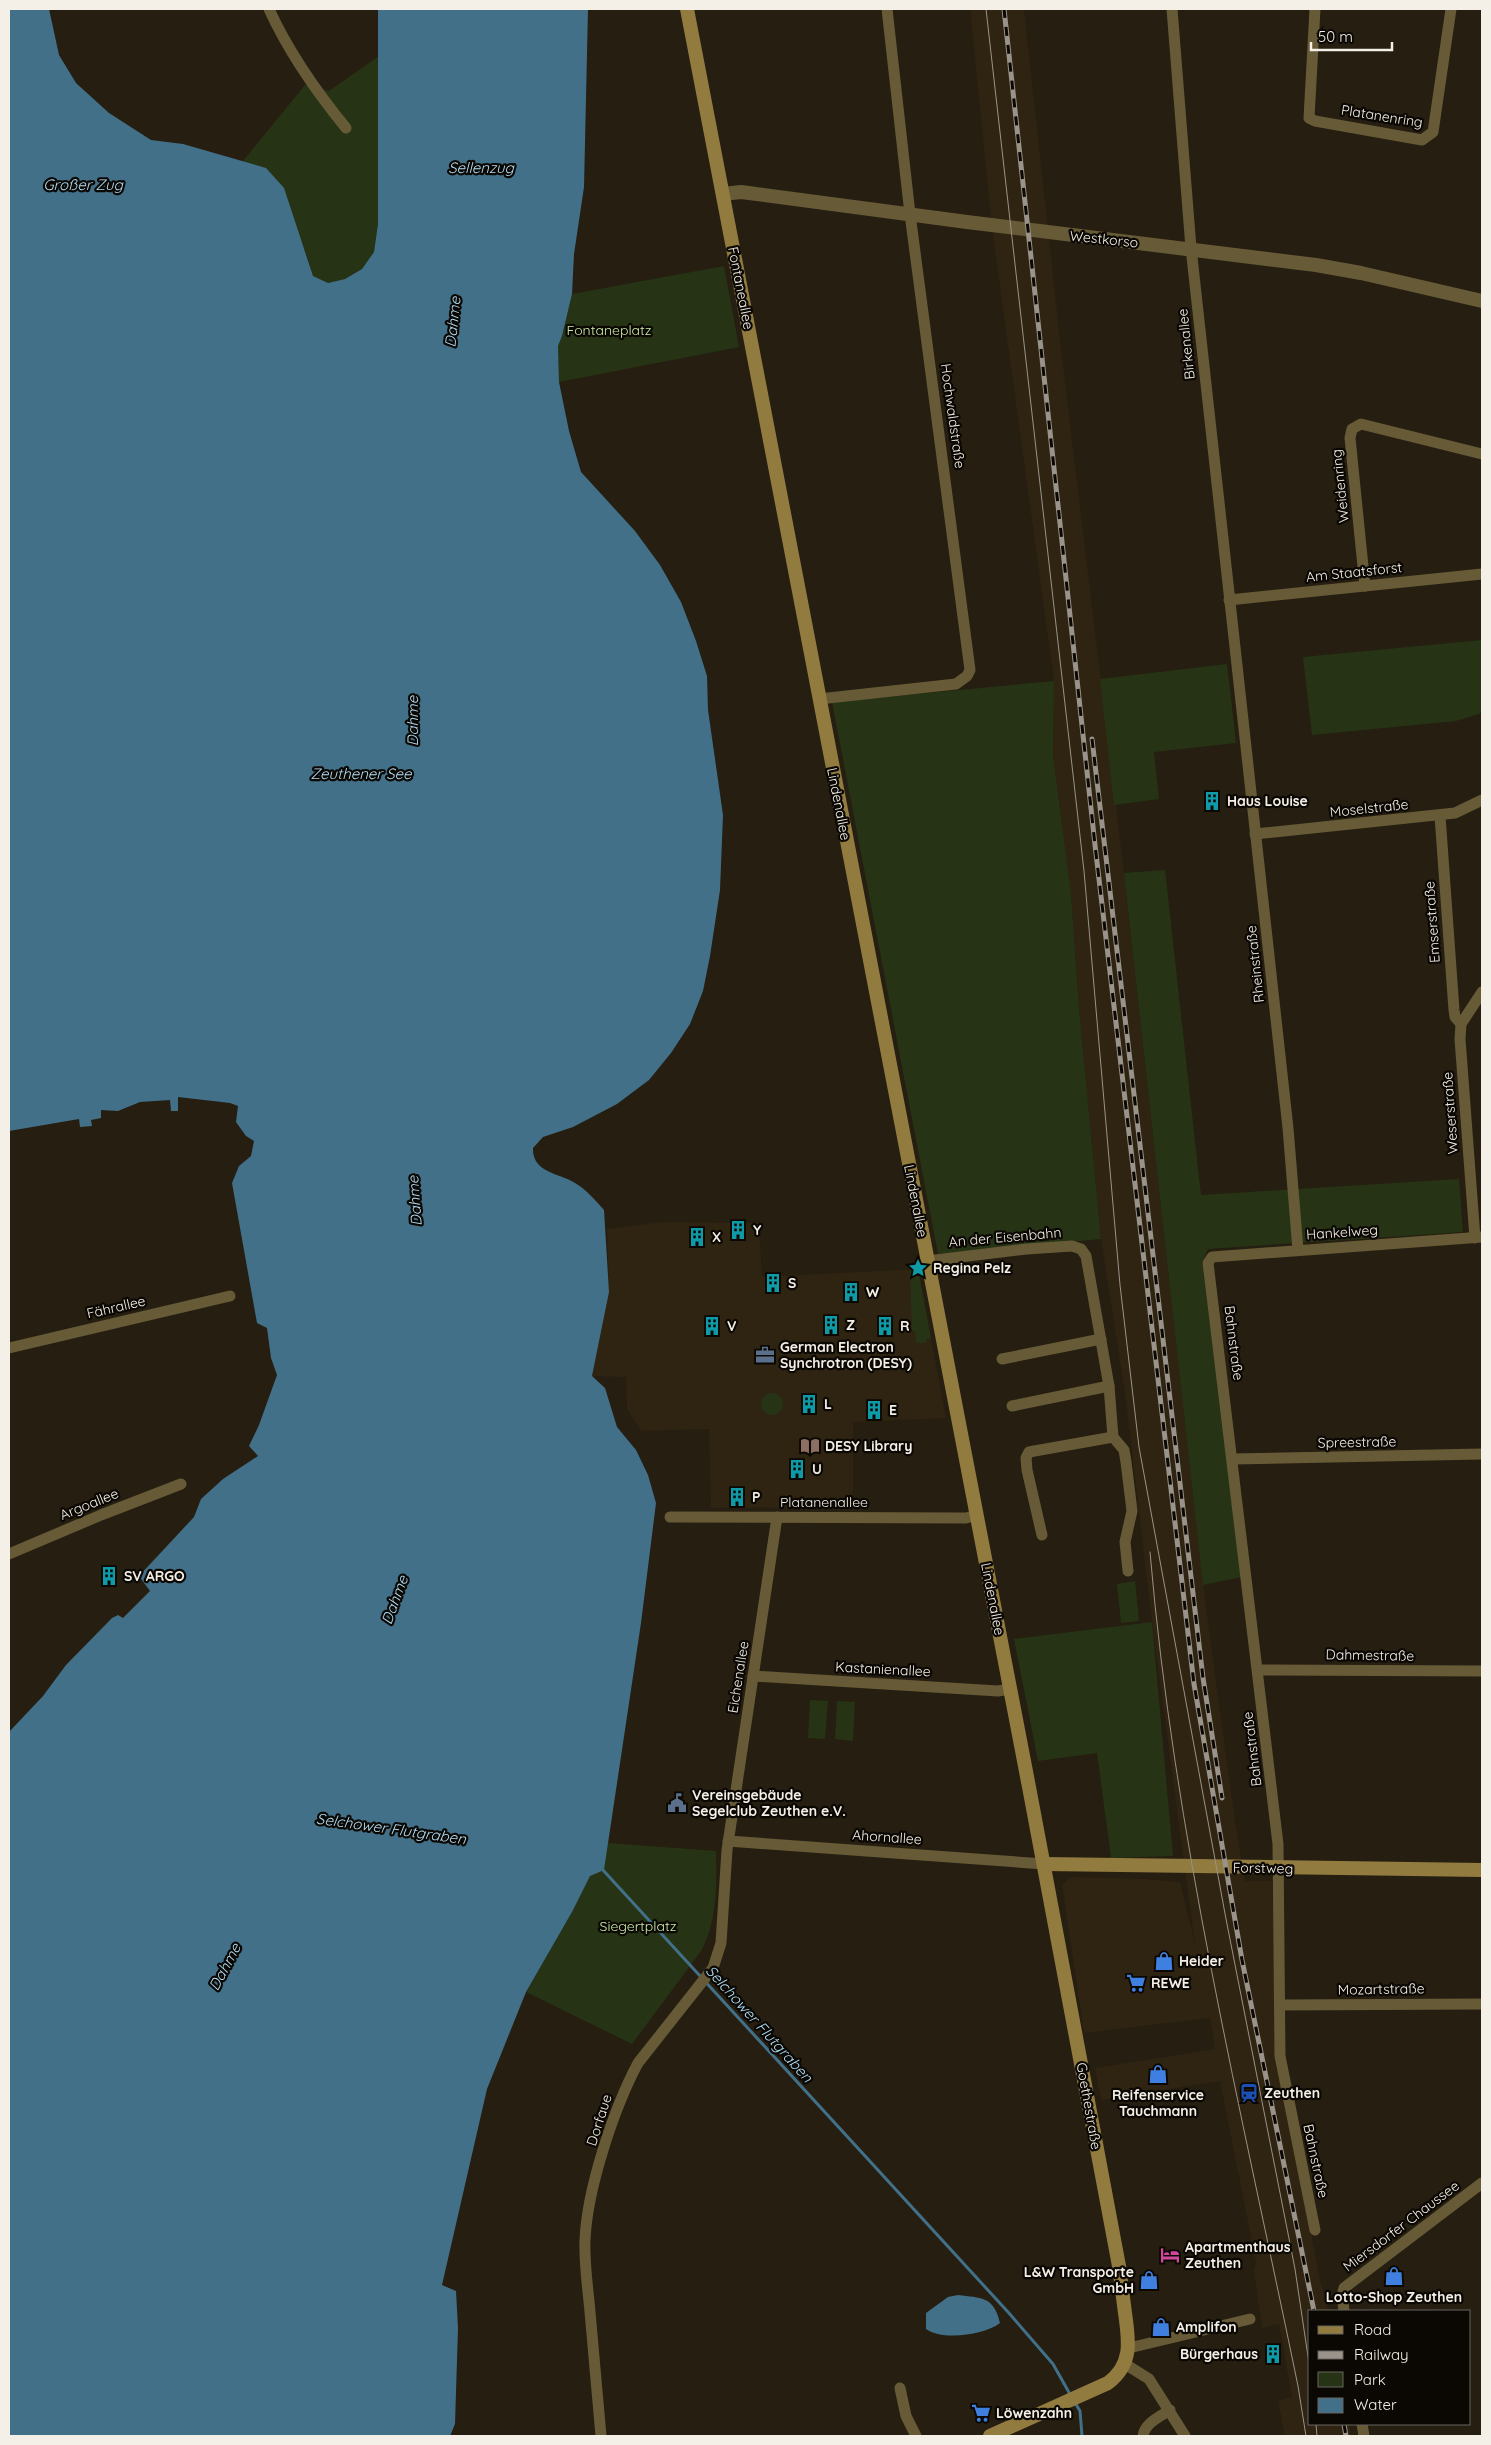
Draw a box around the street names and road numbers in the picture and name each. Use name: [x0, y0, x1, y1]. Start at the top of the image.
street label: Platanenring: [1340, 101, 1424, 131]
street label: Westkorso: [1069, 226, 1139, 252]
street label: Fontaneallee: [724, 245, 758, 331]
street label: Birkenallee: [1173, 308, 1199, 380]
street label: Hochwaldstraße: [937, 362, 969, 470]
street label: Weidenring: [1327, 448, 1353, 524]
street label: Am Staatsforst: [1305, 558, 1403, 586]
street label: Lindenallee: [823, 766, 855, 842]
street label: Moselstraße: [1329, 795, 1409, 821]
street label: Emserstraße: [1420, 880, 1444, 964]
street label: Rheinstraße: [1242, 924, 1268, 1004]
street label: Weserstraße: [1438, 1071, 1462, 1155]
street label: Lindenallee: [900, 1163, 932, 1239]
street label: Hankelweg: [1306, 1221, 1378, 1243]
street label: An der Eisenbahn: [948, 1223, 1062, 1251]
street label: Fährallee: [85, 1291, 147, 1323]
street label: Bahnstraße: [1220, 1305, 1248, 1381]
street label: Spreestraße: [1318, 1432, 1397, 1452]
street label: Argoallee: [57, 1484, 121, 1524]
street label: Platanenallee: [780, 1493, 868, 1511]
street label: Lindenallee: [977, 1561, 1009, 1637]
street label: Eichenallee: [723, 1640, 753, 1714]
street label: Dahmestraße: [1326, 1645, 1415, 1665]
street label: Kastanienallee: [835, 1658, 931, 1680]
street label: Bahnstraße: [1238, 1711, 1266, 1787]
street label: Ahornallee: [852, 1826, 922, 1848]
street label: Forstweg: [1233, 1858, 1293, 1878]
street label: Mozartstraße: [1337, 1979, 1425, 1999]
street label: Goethestraße: [1072, 2061, 1106, 2151]
street label: Dorfaue: [582, 2092, 616, 2148]
street label: Bahnstraße: [1299, 2122, 1333, 2200]
street label: Miersdorfer Chaussee: [1339, 2176, 1463, 2276]

